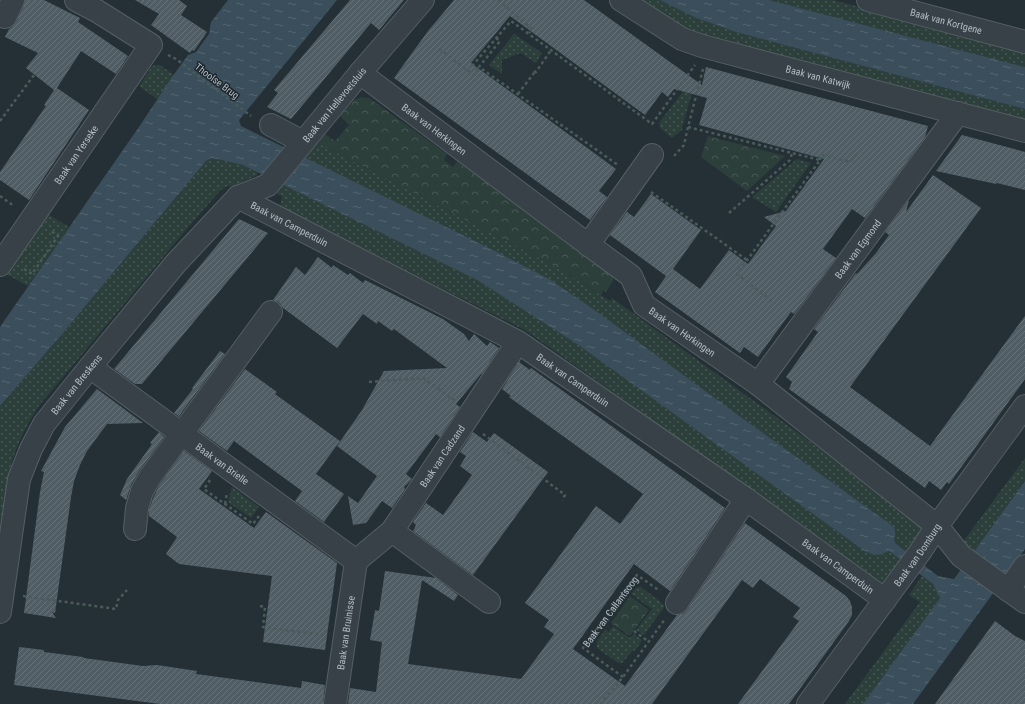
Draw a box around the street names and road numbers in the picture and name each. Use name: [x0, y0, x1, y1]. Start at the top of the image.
street label: Baak van Kortgene: [909, 6, 984, 36]
street label: Thoolse Brug: [193, 61, 241, 101]
street label: Baak van Katwijk: [785, 63, 853, 91]
street label: Baak van Hellevoetsluis: [300, 65, 368, 144]
street label: Baak van Herkingen: [400, 101, 469, 157]
street label: Baak van Yerseke: [52, 123, 100, 186]
street label: Baak van Camperduin: [249, 199, 330, 248]
street label: Baak van Egmond: [832, 217, 883, 280]
street label: Baak van Herkingen: [647, 305, 718, 358]
street label: Baak van Camperduin: [535, 351, 611, 409]
street label: Baak van Breskens: [49, 352, 104, 417]
street label: Baak van Cadzand: [417, 423, 467, 489]
street label: Baak van Brielle: [194, 441, 251, 487]
street label: Baak van Domburg: [891, 521, 943, 588]
street label: Baak van Camperduin: [800, 536, 876, 596]
street label: Baak van Callantsoog: [580, 574, 640, 649]
street label: Baak van Bruinisse: [335, 595, 356, 670]

